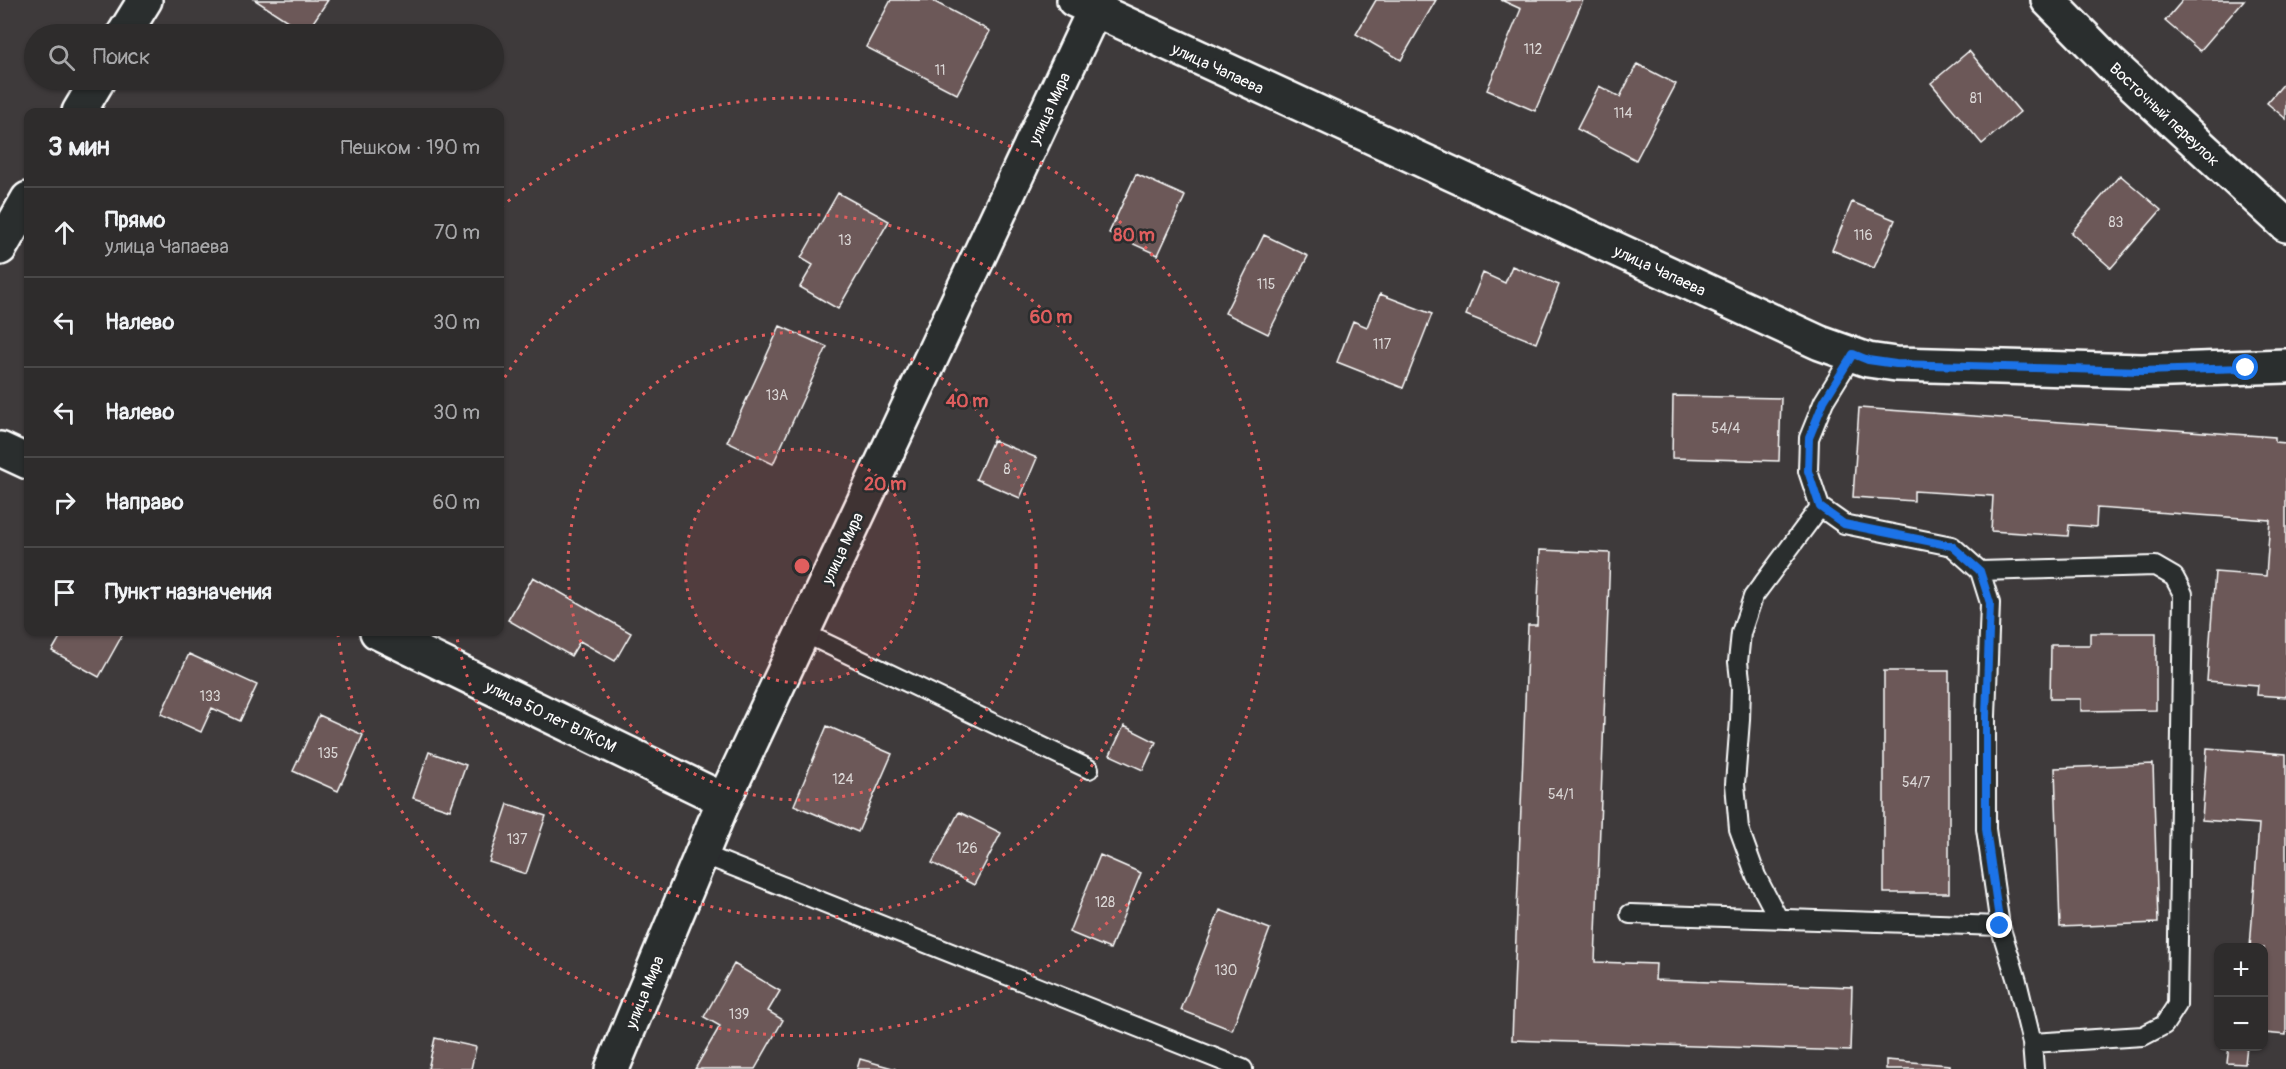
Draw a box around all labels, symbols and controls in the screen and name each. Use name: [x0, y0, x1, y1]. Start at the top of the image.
search box: [24, 24, 504, 90]
street label: улица Чапаева: [1168, 38, 1267, 99]
icon: search: [45, 41, 78, 74]
house number: 112: [1524, 41, 1543, 58]
text: Поиск: [93, 43, 150, 71]
street label: Восточный переулок: [2105, 59, 2223, 171]
house number: 11: [935, 62, 945, 79]
street label: улица Мира: [1024, 69, 1075, 148]
house number: 81: [1970, 90, 1982, 107]
house number: 114: [1613, 105, 1633, 122]
text: 3 мин: [48, 131, 110, 163]
text: Пешком · 190 m: [341, 135, 480, 160]
text: Прямо: [105, 206, 165, 234]
house number: 83: [2109, 214, 2124, 231]
icon: ahead: [48, 216, 81, 249]
text: 70 m: [434, 220, 480, 245]
text: 80 m: [1113, 224, 1155, 247]
house number: 116: [1853, 227, 1873, 244]
house number: 13: [838, 232, 852, 249]
text: улица Чапаева: [105, 234, 229, 259]
street label: улица Чапаева: [1610, 240, 1709, 301]
house number: 115: [1257, 276, 1275, 293]
icon: left: [48, 306, 81, 339]
text: 60 m: [1030, 306, 1072, 329]
text: Налево: [105, 308, 174, 336]
text: 30 m: [433, 310, 480, 335]
house number: 117: [1373, 336, 1392, 353]
route start: [2232, 354, 2258, 380]
house number: 13А: [766, 387, 788, 404]
text: 40 m: [946, 390, 988, 413]
icon: left: [48, 396, 81, 429]
text: Налево: [105, 398, 174, 426]
text: 30 m: [433, 400, 480, 425]
house number: 54/4: [1712, 420, 1740, 437]
house number: 8: [1003, 461, 1011, 478]
text: 20 m: [864, 473, 906, 496]
icon: right: [48, 486, 81, 519]
text: Направо: [105, 488, 184, 516]
text: 60 m: [433, 490, 480, 515]
street label: улица Мира: [817, 509, 868, 588]
centre of rings: [792, 556, 812, 576]
icon: arrive: [48, 576, 81, 609]
text: Пункт назначения: [105, 578, 272, 606]
street label: улица 50 лет ВЛКСМ: [481, 676, 619, 757]
house number: 133: [199, 688, 221, 705]
house number: 135: [318, 745, 338, 762]
house number: 124: [832, 771, 854, 788]
house number: 54/7: [1902, 774, 1931, 791]
house number: 54/1: [1548, 786, 1574, 803]
house number: 137: [507, 831, 528, 848]
house number: 126: [956, 840, 978, 857]
house number: 128: [1095, 894, 1115, 911]
route end: [1986, 912, 2012, 938]
map controls: [2214, 943, 2268, 1051]
button: +: [2214, 943, 2268, 997]
street label: улица Мира: [621, 953, 669, 1033]
house number: 130: [1215, 962, 1237, 979]
button: −: [2214, 997, 2268, 1051]
house number: 139: [729, 1006, 749, 1023]

